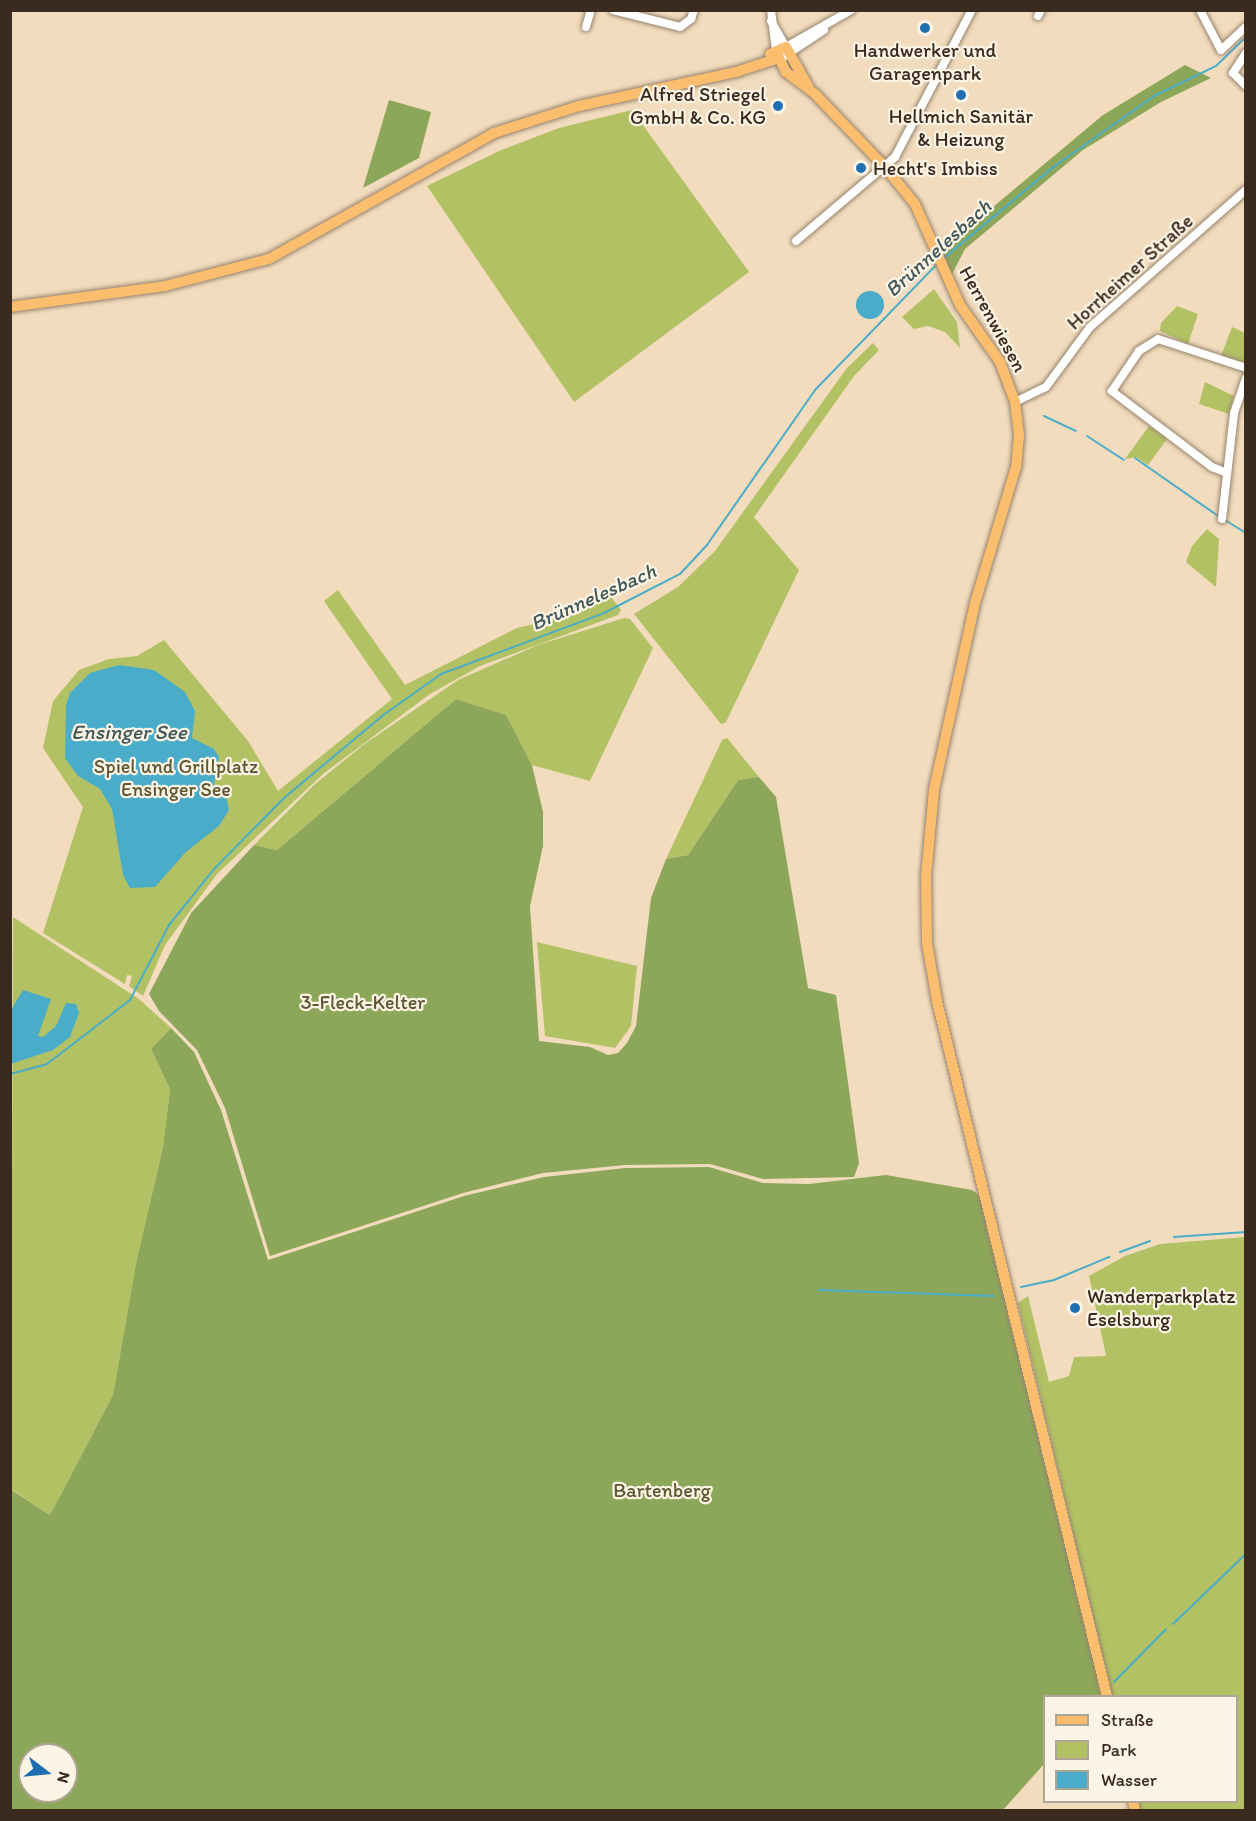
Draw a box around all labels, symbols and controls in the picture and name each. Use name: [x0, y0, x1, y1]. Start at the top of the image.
marker: Handwerker und Garagenpark: [918, 21, 932, 35]
place label: Handwerker und Garagenpark: [854, 38, 996, 85]
place label: Alfred Striegel GmbH & Co. KG: [630, 83, 766, 130]
marker: Hellmich Sanitär & Heizung: [954, 88, 968, 102]
marker: Alfred Striegel GmbH & Co. KG: [771, 99, 785, 113]
place label: Hellmich Sanitär & Heizung: [889, 104, 1033, 151]
place label: Hecht's Imbiss: [873, 156, 998, 180]
marker: Hecht's Imbiss: [854, 161, 868, 175]
water label: Brünnelesbach: [880, 194, 996, 302]
street label: Horrheimer Straße: [1062, 209, 1198, 335]
street label: Herrenwiesen: [954, 262, 1032, 376]
water label: Brünnelesbach: [527, 558, 659, 636]
water label: Ensinger See: [71, 719, 187, 745]
park label: Spiel und Grillplatz Ensinger See: [93, 754, 259, 801]
park label: 3-Fleck-Kelter: [301, 990, 425, 1014]
place label: Wanderparkplatz Eselsburg: [1087, 1284, 1236, 1331]
marker: Wanderparkplatz Eselsburg: [1068, 1301, 1082, 1315]
park label: Bartenberg: [613, 1478, 711, 1502]
legend: [1043, 1695, 1238, 1803]
text: Straße: [1101, 1709, 1154, 1731]
text: Park: [1101, 1739, 1136, 1761]
north arrow: [18, 1743, 78, 1803]
text: Wasser: [1101, 1769, 1157, 1791]
text: N: [53, 1770, 74, 1785]

